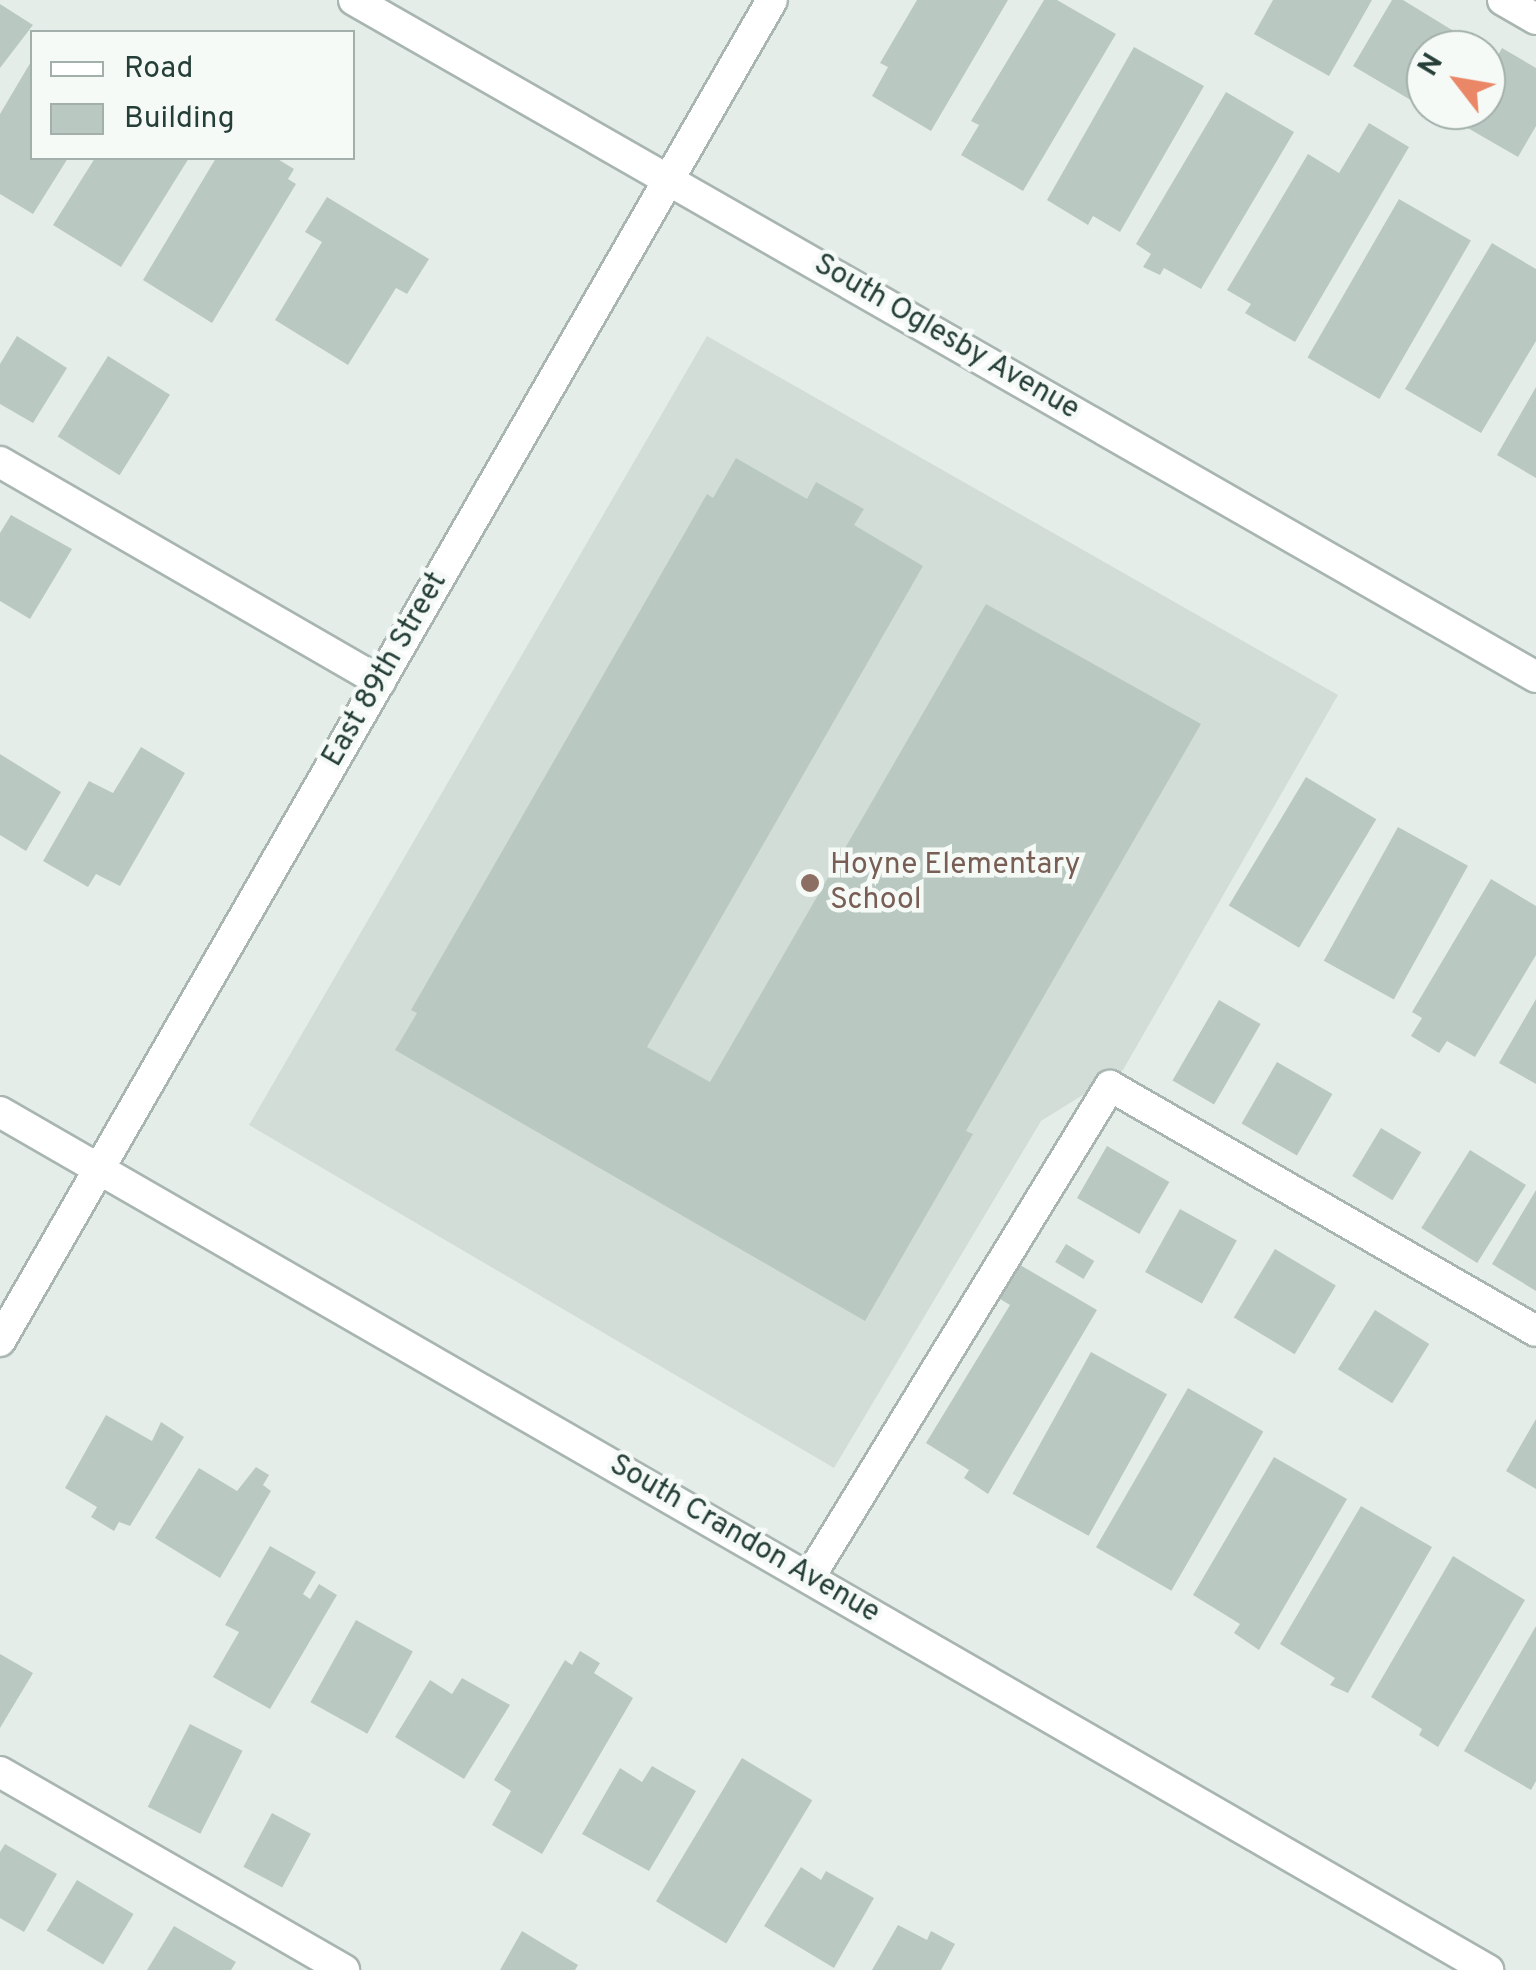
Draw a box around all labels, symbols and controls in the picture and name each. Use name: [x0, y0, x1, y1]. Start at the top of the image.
legend: [30, 30, 355, 160]
north arrow: [1406, 30, 1506, 130]
text: N: [1411, 48, 1453, 83]
text: Road: [124, 51, 193, 88]
text: Building: [124, 101, 235, 138]
street label: South Oglesby Avenue: [806, 247, 1086, 429]
street label: East 89th Street: [316, 566, 456, 774]
place label: Hoyne Elementary School: [830, 848, 1080, 918]
marker: Hoyne Elementary School: [799, 872, 821, 894]
street label: South Crandon Avenue: [602, 1448, 886, 1632]

